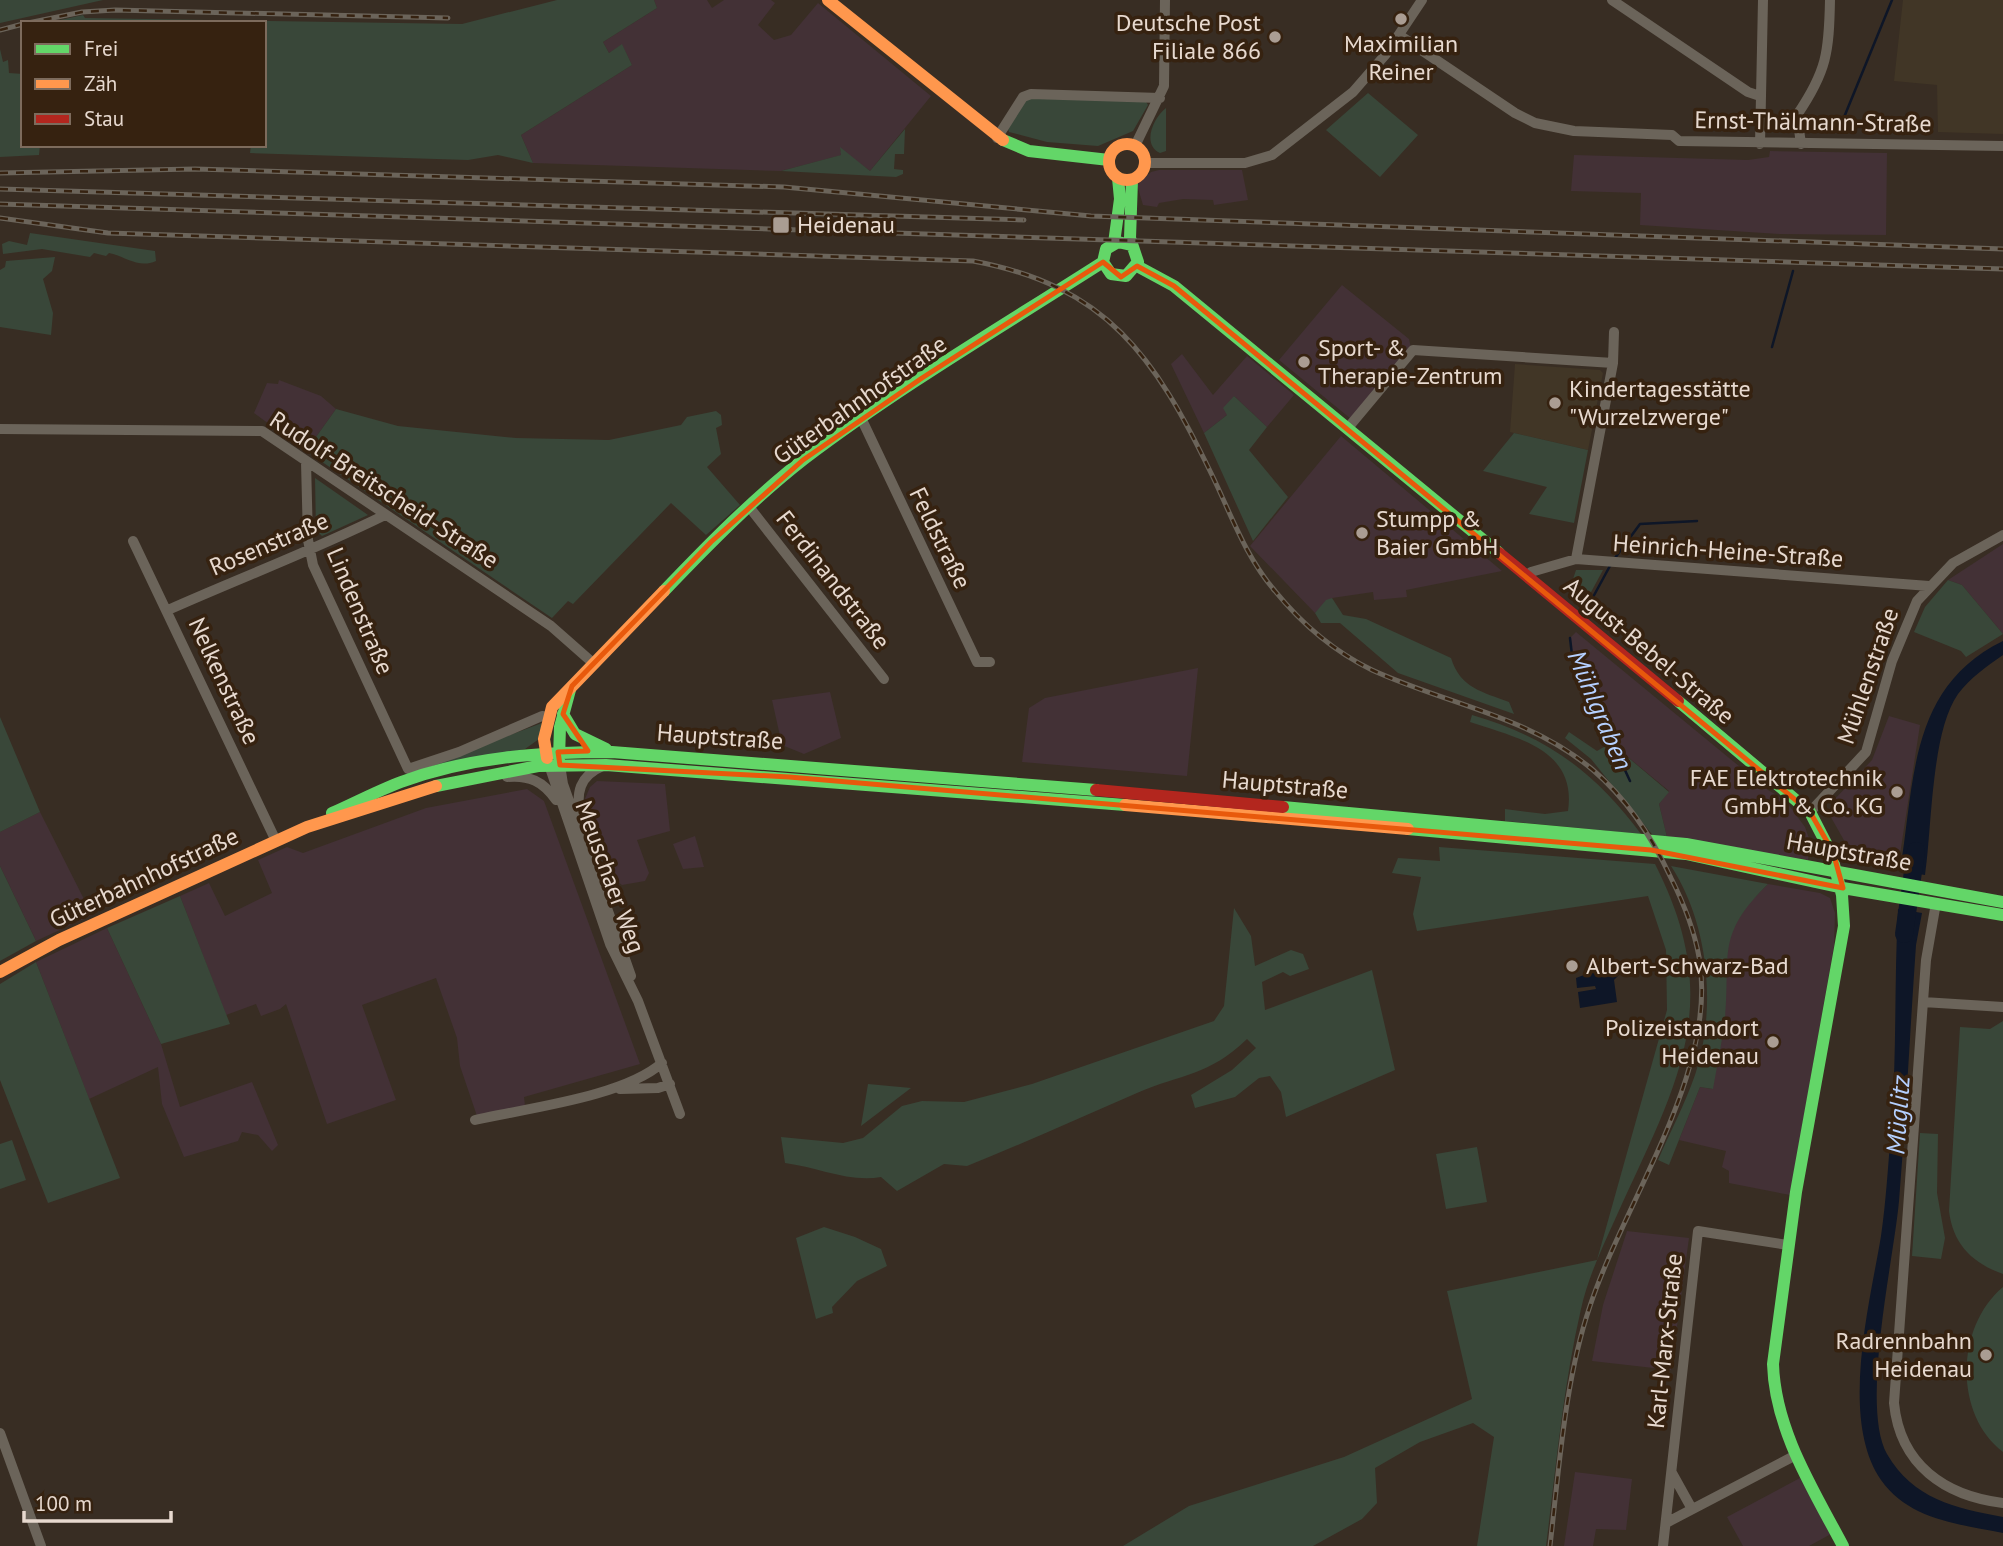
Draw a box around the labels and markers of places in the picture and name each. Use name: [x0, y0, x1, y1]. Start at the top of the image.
place label: Deutsche Post Filiale 866: [1116, 7, 1261, 66]
marker: Maximilian Reiner: [1393, 11, 1409, 27]
place label: Maximilian Reiner: [1344, 28, 1458, 87]
marker: Deutsche Post Filiale 866: [1267, 29, 1283, 45]
place label: Heidenau: [797, 209, 895, 240]
marker: Heidenau: [771, 215, 791, 235]
place label: Sport- & Therapie-Zentrum: [1318, 332, 1503, 391]
marker: Sport- & Therapie-Zentrum: [1296, 354, 1312, 370]
place label: Kindertagesstätte "Wurzelzwerge": [1569, 373, 1751, 432]
marker: Kindertagesstätte "Wurzelzwerge": [1547, 395, 1563, 411]
place label: Stumpp & Baier GmbH: [1376, 503, 1498, 562]
marker: Stumpp & Baier GmbH: [1354, 525, 1370, 541]
place label: FAE Elektrotechnik GmbH & Co. KG: [1690, 762, 1884, 821]
marker: FAE Elektrotechnik GmbH & Co. KG: [1889, 784, 1905, 800]
place label: Albert-Schwarz-Bad: [1586, 950, 1789, 981]
marker: Albert-Schwarz-Bad: [1564, 958, 1580, 974]
place label: Polizeistandort Heidenau: [1605, 1012, 1759, 1071]
marker: Polizeistandort Heidenau: [1765, 1034, 1781, 1050]
place label: Radrennbahn Heidenau: [1835, 1325, 1972, 1384]
marker: Radrennbahn Heidenau: [1978, 1347, 1994, 1363]

